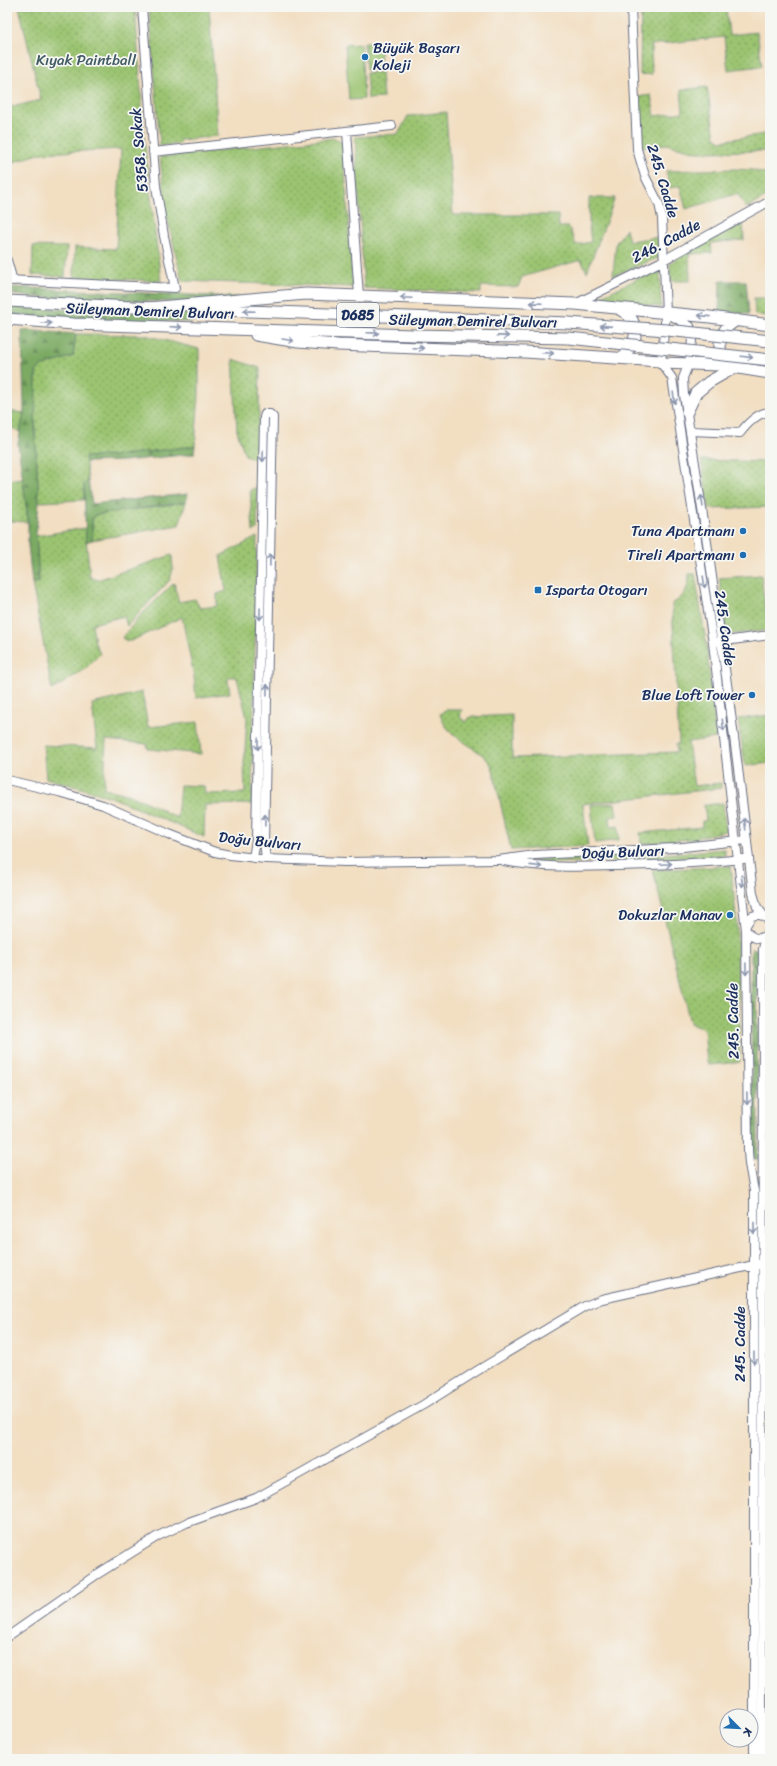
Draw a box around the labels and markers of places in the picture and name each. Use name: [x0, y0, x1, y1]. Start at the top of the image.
place label: Büyük Başarı Koleji: [373, 35, 460, 78]
marker: Büyük Başarı Koleji: [360, 52, 370, 62]
place label: Tuna Apartmanı: [631, 518, 735, 544]
marker: Tuna Apartmanı: [738, 526, 748, 536]
place label: Tireli Apartmanı: [627, 542, 735, 568]
marker: Tireli Apartmanı: [738, 550, 748, 560]
place label: Isparta Otogarı: [545, 577, 648, 603]
marker: Isparta Otogarı: [533, 585, 543, 595]
place label: Blue Loft Tower: [642, 682, 745, 708]
marker: Blue Loft Tower: [747, 690, 757, 700]
place label: Dokuzlar Manav: [618, 902, 723, 928]
marker: Dokuzlar Manav: [725, 910, 735, 920]

